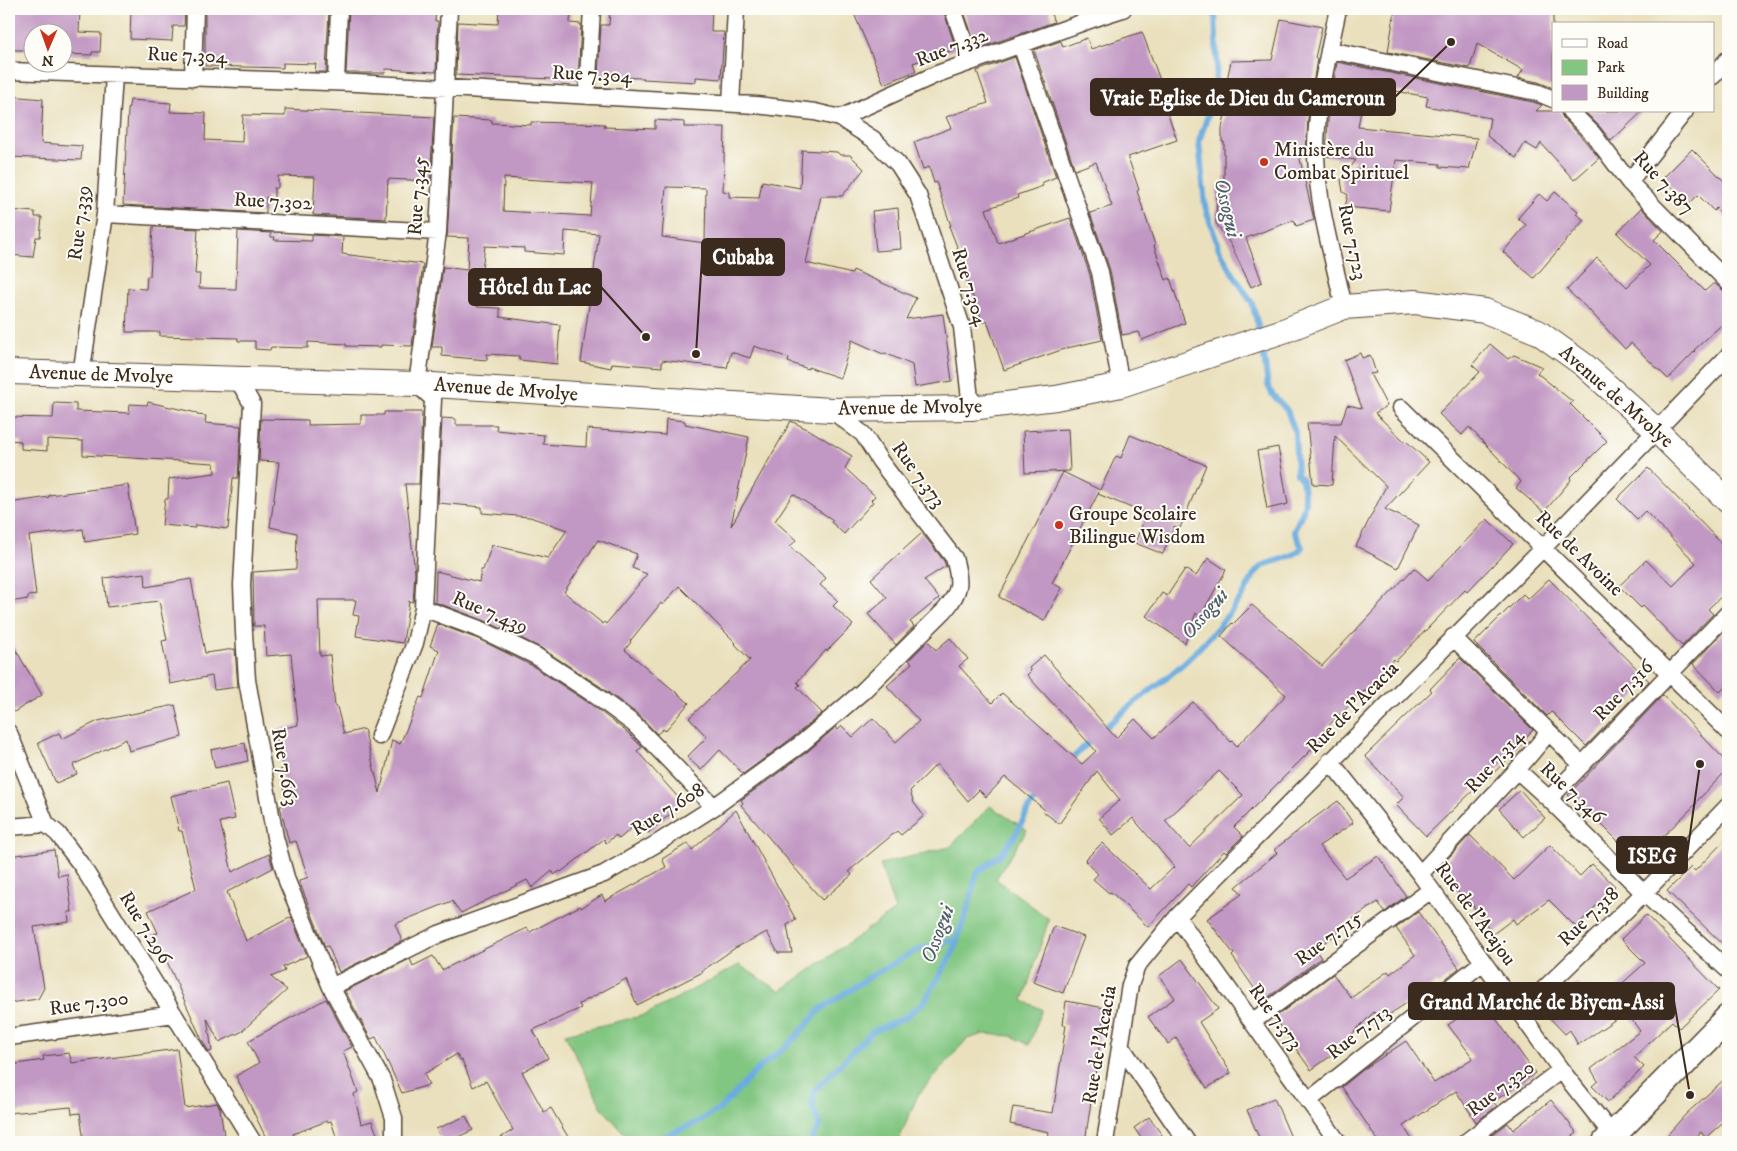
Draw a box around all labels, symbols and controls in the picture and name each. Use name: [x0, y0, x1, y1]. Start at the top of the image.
north arrow: [22, 22, 72, 72]
legend: [1552, 22, 1714, 112]
street label: Rue 7.332: [912, 23, 992, 73]
text: Road: [1597, 34, 1629, 53]
street label: Rue 7.304: [146, 42, 228, 70]
text: N: [41, 51, 54, 69]
text: Park: [1597, 58, 1626, 77]
street label: Rue 7.304: [551, 60, 633, 90]
callout: Vraie Eglise de Dieu du Cameroun: [1091, 79, 1395, 115]
text: Building: [1597, 84, 1649, 103]
text: Vraie Eglise de Dieu du Cameroun: [1100, 86, 1386, 112]
place label: Ministère du Combat Spirituel: [1274, 138, 1409, 186]
street label: Rue 7.387: [1627, 146, 1699, 220]
street label: Rue 7.345: [403, 155, 433, 237]
marker: Ministère du Combat Spirituel: [1258, 156, 1270, 168]
water label: Ossogui: [1208, 176, 1247, 242]
street label: Rue 7.339: [63, 184, 97, 262]
street label: Rue 7.302: [233, 187, 313, 217]
street label: Rue 7.723: [1332, 202, 1372, 282]
callout: Cubaba: [702, 239, 784, 275]
text: Cubaba: [712, 245, 775, 271]
street label: Rue 7.304: [945, 245, 993, 330]
callout: Hôtel du Lac: [469, 269, 601, 305]
text: Hôtel du Lac: [479, 275, 591, 301]
street label: Avenue de Mvolye: [1553, 340, 1679, 454]
street label: Avenue de Mvolye: [28, 360, 174, 390]
street label: Avenue de Mvolye: [433, 372, 579, 408]
street label: Avenue de Mvolye: [838, 394, 982, 422]
street label: Rue 7.373: [886, 437, 950, 513]
place label: Groupe Scolaire Bilingue Wisdom: [1069, 502, 1205, 550]
street label: Rue de Avoine: [1530, 506, 1628, 602]
marker: Groupe Scolaire Bilingue Wisdom: [1053, 519, 1065, 531]
water label: Ossogui: [1176, 582, 1235, 645]
street label: Rue 7.439: [448, 586, 532, 640]
street label: Rue 7.316: [1589, 655, 1660, 727]
street label: Rue de l'Acacia: [1302, 656, 1405, 759]
street label: Rue 7.314: [1460, 725, 1530, 799]
street label: Rue 7.663: [265, 726, 303, 808]
street label: Rue 7.346: [1534, 757, 1610, 830]
street label: Rue 7.608: [627, 778, 709, 842]
callout: ISEG: [1617, 837, 1687, 873]
text: ISEG: [1627, 844, 1677, 870]
street label: Rue de l'Acajou: [1429, 857, 1521, 971]
street label: Rue 7.318: [1553, 882, 1625, 952]
street label: Rue 7.296: [113, 887, 177, 969]
water label: Ossogui: [915, 900, 961, 967]
street label: Rue 7.715: [1290, 906, 1368, 972]
street label: Rue 7.373: [1243, 979, 1307, 1055]
street label: Rue de l'Acacia: [1077, 983, 1123, 1107]
callout: Grand Marché de Biyem-Assi: [1409, 983, 1674, 1019]
street label: Rue 7.300: [48, 986, 130, 1022]
text: Grand Marché de Biyem-Assi: [1420, 990, 1665, 1016]
street label: Rue 7.713: [1322, 1000, 1396, 1066]
street label: Rue 7.320: [1462, 1055, 1540, 1123]

